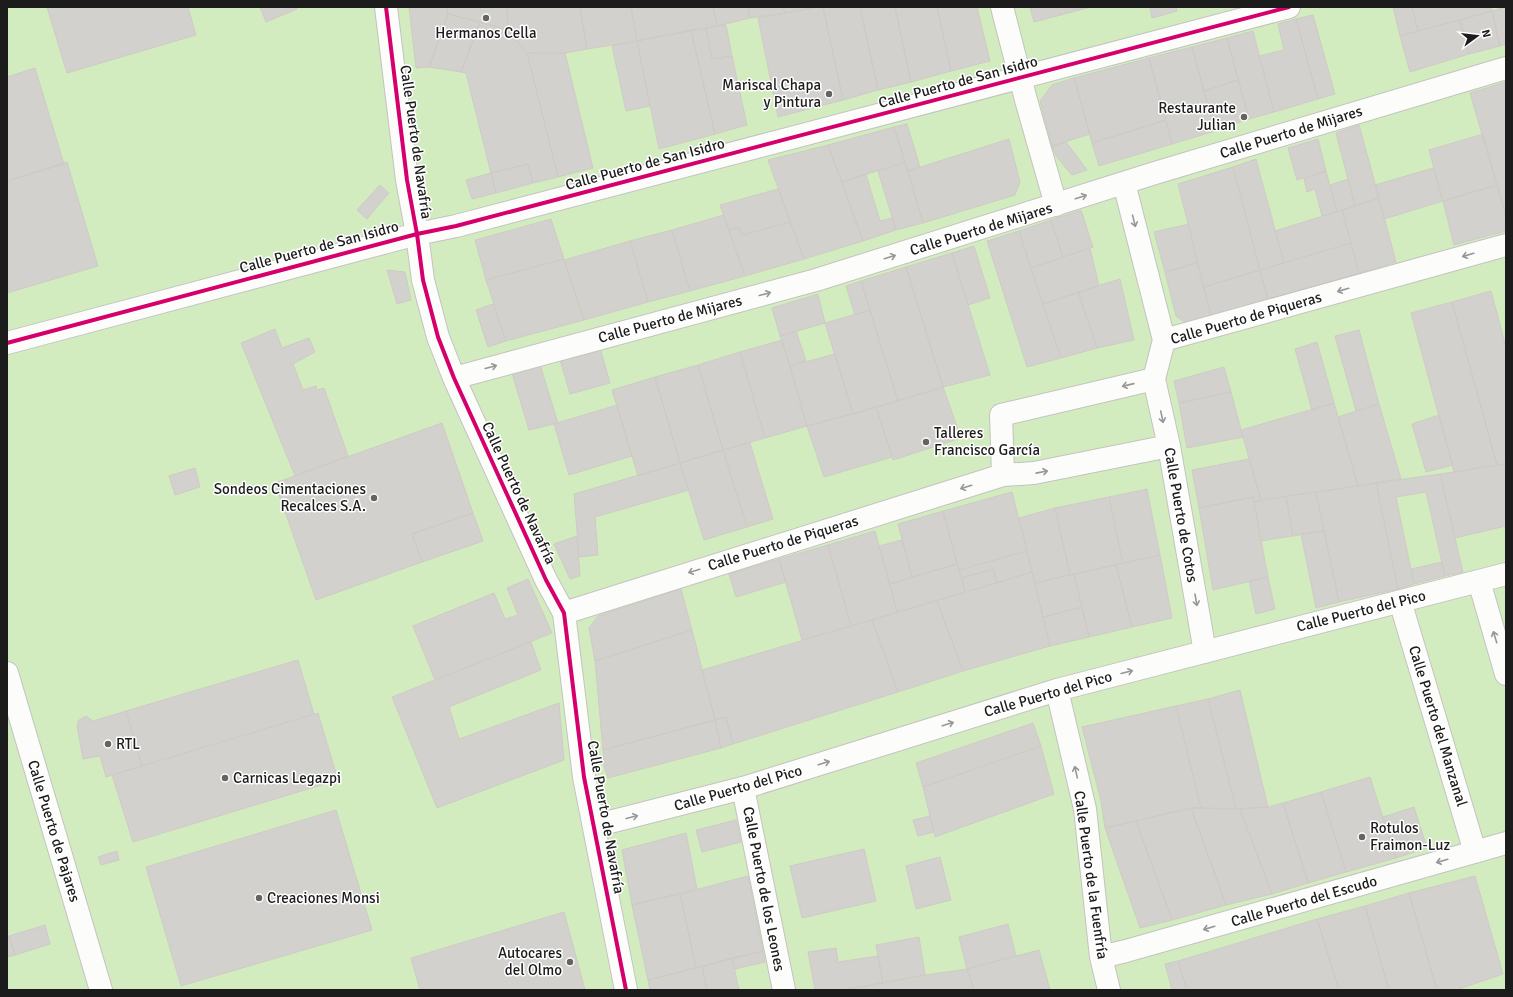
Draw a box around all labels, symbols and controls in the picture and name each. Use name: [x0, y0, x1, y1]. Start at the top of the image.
marker: Hermanos Cella: [481, 13, 491, 23]
north arrow: [1457, 16, 1497, 56]
place label: Hermanos Cella: [435, 24, 537, 42]
text: N: [1479, 28, 1493, 39]
street label: Calle Puerto de San Isidro: [876, 52, 1040, 112]
street label: Calle Puerto de Navafría: [396, 64, 436, 220]
place label: Mariscal Chapa y Pintura: [722, 76, 821, 111]
marker: Mariscal Chapa y Pintura: [824, 89, 834, 99]
place label: Restaurante Julian: [1158, 99, 1236, 134]
street label: Calle Puerto de Mijares: [1218, 102, 1365, 162]
marker: Restaurante Julian: [1239, 112, 1249, 122]
street label: Calle Puerto de San Isidro: [563, 134, 727, 194]
one-way arrow: [1074, 193, 1087, 200]
street label: Calle Puerto de Mijares: [908, 199, 1055, 259]
one-way arrow: [1131, 214, 1138, 227]
street label: Calle Puerto de San Isidro: [237, 217, 401, 277]
one-way arrow: [1462, 252, 1475, 259]
one-way arrow: [883, 253, 896, 260]
one-way arrow: [1337, 287, 1350, 294]
street label: Calle Puerto de Piqueras: [1168, 288, 1324, 348]
one-way arrow: [759, 289, 772, 297]
street label: Calle Puerto de Mijares: [596, 291, 744, 347]
one-way arrow: [484, 363, 497, 370]
one-way arrow: [1122, 382, 1135, 389]
one-way arrow: [1159, 410, 1167, 423]
street label: Calle Puerto de Navafría: [478, 419, 560, 567]
place label: Talleres Francisco García: [934, 424, 1040, 459]
marker: Talleres Francisco García: [921, 437, 931, 447]
street label: Calle Puerto de Cotos: [1160, 446, 1202, 584]
one-way arrow: [1035, 467, 1048, 475]
place label: Sondeos Cimentaciones Recalces S.A.: [214, 480, 366, 515]
one-way arrow: [959, 484, 972, 491]
marker: Sondeos Cimentaciones Recalces S.A.: [369, 493, 379, 503]
street label: Calle Puerto de Piqueras: [706, 511, 861, 574]
one-way arrow: [688, 568, 701, 575]
street label: Calle Puerto del Pico: [1295, 586, 1428, 636]
one-way arrow: [1192, 593, 1200, 606]
one-way arrow: [1491, 631, 1498, 644]
street label: Calle Puerto del Manzanal: [1405, 643, 1471, 809]
street label: Calle Puerto del Pico: [982, 667, 1114, 721]
one-way arrow: [1120, 667, 1133, 675]
one-way arrow: [941, 720, 954, 727]
place label: RTL: [116, 735, 140, 753]
marker: RTL: [103, 739, 113, 749]
street label: Calle Puerto de Navafría: [584, 739, 628, 895]
street label: Calle Puerto de Pajares: [24, 758, 84, 905]
one-way arrow: [817, 759, 830, 766]
street label: Calle Puerto del Pico: [672, 761, 804, 815]
one-way arrow: [1072, 766, 1079, 779]
place label: Carnicas Legazpi: [233, 769, 341, 787]
marker: Carnicas Legazpi: [220, 773, 230, 783]
street label: Calle Puerto de la Fuenfría: [1070, 790, 1112, 960]
street label: Calle Puerto de los Leones: [739, 805, 789, 973]
one-way arrow: [625, 812, 638, 820]
place label: Rotulos Fraimon-Luz: [1370, 819, 1450, 854]
marker: Rotulos Fraimon-Luz: [1357, 832, 1367, 842]
one-way arrow: [1435, 858, 1448, 865]
street label: Calle Puerto del Escudo: [1229, 871, 1379, 930]
place label: Creaciones Monsi: [267, 889, 380, 907]
marker: Creaciones Monsi: [254, 893, 264, 903]
one-way arrow: [1203, 925, 1216, 932]
place label: Autocares del Olmo: [498, 944, 562, 979]
marker: Autocares del Olmo: [565, 957, 575, 967]

